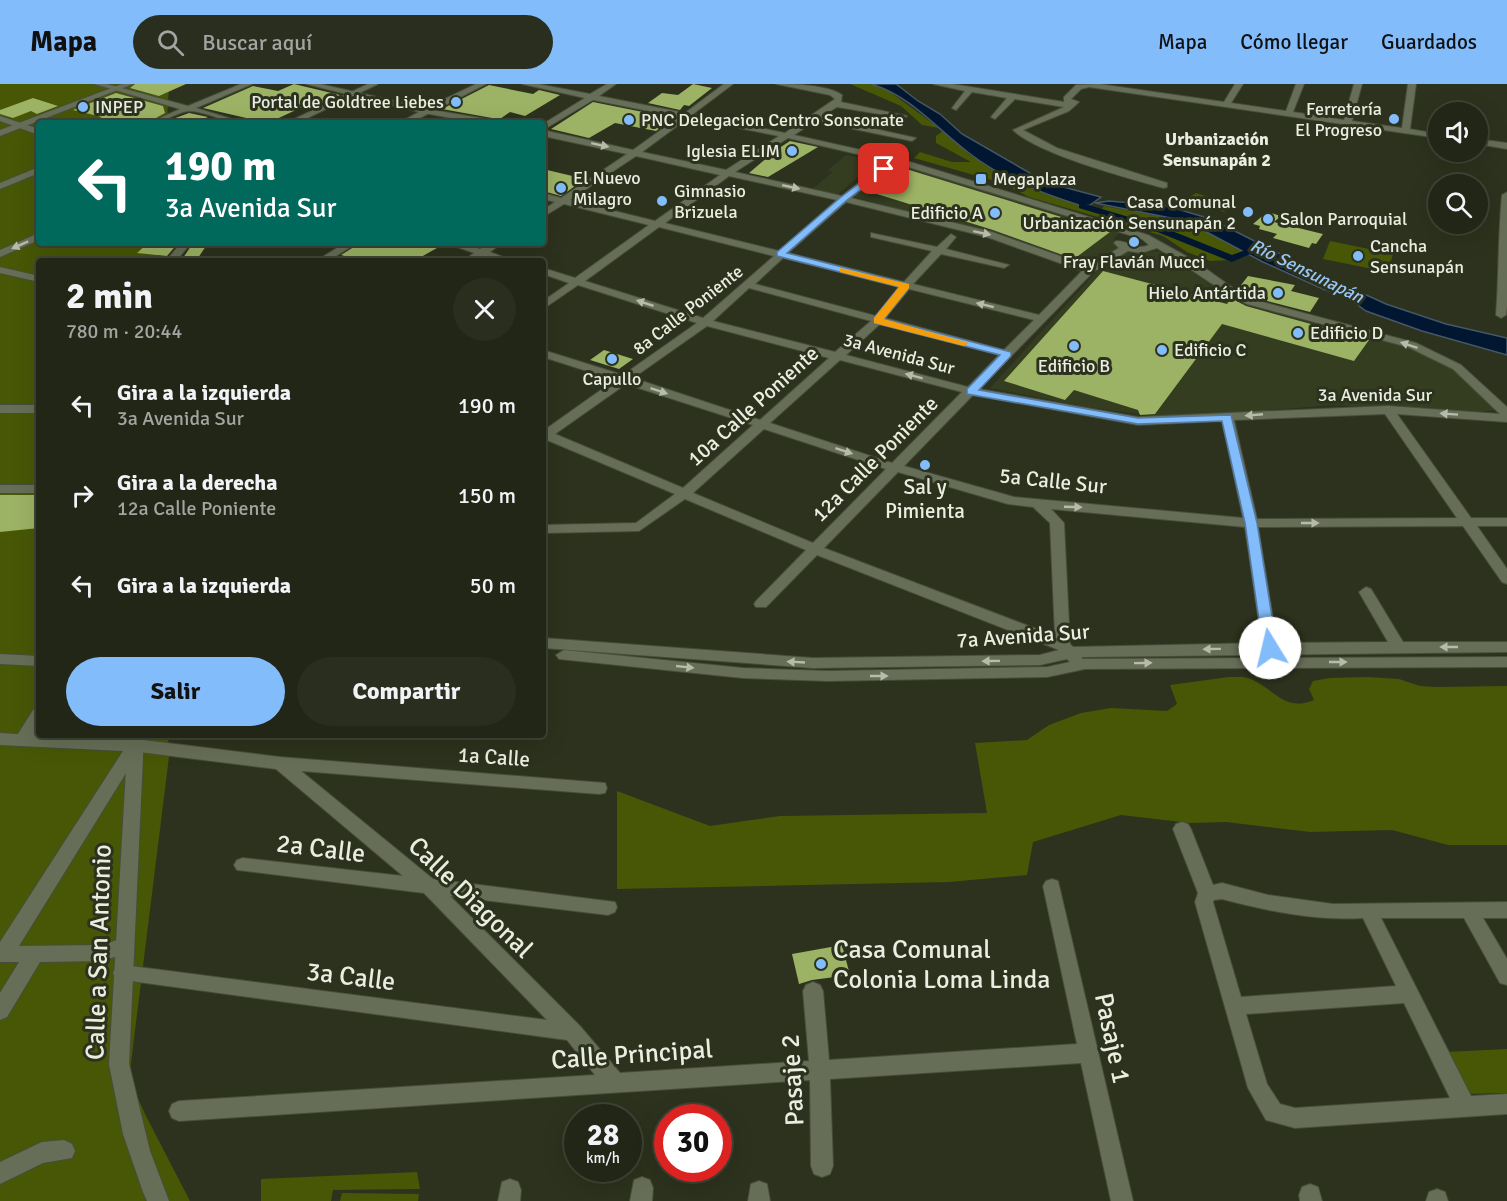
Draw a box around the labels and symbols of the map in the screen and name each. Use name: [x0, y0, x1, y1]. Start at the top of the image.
place label: Portal de Goldtree Liebes: [251, 91, 444, 113]
marker: Portal de Goldtree Liebes: [449, 95, 463, 109]
place label: INPEP: [95, 96, 143, 118]
place label: Ferretería El Progreso: [1295, 98, 1382, 141]
marker: INPEP: [76, 100, 90, 114]
place label: PNC Delegacion Centro Sonsonate: [641, 109, 904, 131]
marker: Ferretería El Progreso: [1387, 112, 1401, 126]
marker: PNC Delegacion Centro Sonsonate: [622, 113, 636, 127]
district label: Urbanización Sensunapán 2: [1163, 128, 1271, 171]
place label: Iglesia ELIM: [686, 140, 780, 162]
one-way arrow: [591, 141, 610, 150]
pin: [858, 143, 909, 194]
marker: Iglesia ELIM: [785, 144, 799, 158]
place label: El Nuevo Milagro: [573, 167, 641, 210]
place label: Megaplaza: [993, 168, 1076, 190]
marker: Megaplaza: [974, 172, 988, 186]
place label: Gimnasio Brizuela: [674, 180, 746, 223]
marker: El Nuevo Milagro: [554, 181, 568, 195]
one-way arrow: [781, 183, 800, 192]
place label: Casa Comunal Urbanización Sensunapán 2: [1023, 191, 1236, 234]
marker: Gimnasio Brizuela: [655, 194, 669, 208]
place label: Edificio A: [910, 202, 983, 224]
marker: Casa Comunal Urbanización Sensunapán 2: [1241, 205, 1255, 219]
marker: Edificio A: [988, 206, 1002, 220]
place label: Salon Parroquial: [1280, 208, 1407, 230]
marker: Salon Parroquial: [1261, 212, 1275, 226]
one-way arrow: [973, 229, 992, 238]
water label: Río Sensunapán: [1247, 234, 1368, 308]
marker: Fray Flavián Mucci: [1127, 235, 1141, 249]
place label: Cancha Sensunapán: [1370, 235, 1464, 278]
one-way arrow: [11, 240, 28, 249]
marker: Cancha Sensunapán: [1351, 249, 1365, 263]
place label: Fray Flavián Mucci: [1063, 251, 1205, 273]
street label: 8a Calle Poniente: [629, 260, 747, 360]
place label: Hielo Antártida: [1148, 282, 1266, 304]
marker: Hielo Antártida: [1271, 286, 1285, 300]
one-way arrow: [636, 297, 654, 307]
one-way arrow: [976, 300, 994, 310]
place label: Edificio D: [1310, 322, 1383, 344]
marker: Edificio D: [1291, 326, 1305, 340]
street label: 3a Avenida Sur: [841, 329, 957, 380]
marker: Edificio B: [1067, 339, 1081, 353]
place label: Edificio C: [1174, 339, 1247, 361]
street label: 10a Calle Poniente: [682, 340, 824, 472]
one-way arrow: [1400, 340, 1418, 349]
marker: Edificio C: [1155, 343, 1169, 357]
marker: Capullo: [605, 352, 619, 366]
place label: Edificio B: [1038, 355, 1110, 377]
place label: Capullo: [583, 368, 641, 390]
one-way arrow: [905, 371, 923, 380]
street label: 3a Avenida Sur: [1318, 384, 1433, 406]
one-way arrow: [650, 386, 668, 396]
street label: 12a Calle Poniente: [807, 391, 943, 527]
one-way arrow: [1244, 410, 1263, 420]
one-way arrow: [1439, 410, 1458, 419]
one-way arrow: [835, 447, 853, 456]
marker: Sal y Pimienta: [918, 458, 932, 472]
street label: 5a Calle Sur: [998, 462, 1108, 500]
place label: Sal y Pimienta: [885, 474, 965, 524]
one-way arrow: [1064, 503, 1083, 512]
one-way arrow: [1300, 518, 1319, 528]
position arrow: [1238, 616, 1302, 680]
street label: 7a Avenida Sur: [956, 618, 1091, 654]
one-way arrow: [1439, 642, 1458, 652]
one-way arrow: [1202, 644, 1221, 654]
one-way arrow: [981, 656, 1000, 666]
one-way arrow: [786, 657, 805, 666]
one-way arrow: [1329, 657, 1348, 667]
one-way arrow: [1134, 658, 1153, 668]
one-way arrow: [675, 662, 694, 672]
one-way arrow: [870, 671, 889, 681]
street label: 1a Calle: [457, 742, 531, 772]
street label: 2a Calle: [275, 828, 367, 870]
street label: Calle Diagonal: [401, 830, 539, 965]
street label: Calle a San Antonio: [79, 844, 119, 1060]
place label: Casa Comunal Colonia Loma Linda: [833, 934, 1050, 996]
street label: 3a Calle: [305, 956, 397, 998]
marker: Casa Comunal Colonia Loma Linda: [814, 957, 828, 971]
street label: Pasaje 1: [1087, 990, 1137, 1087]
street label: Calle Principal: [550, 1033, 714, 1077]
street label: Pasaje 2: [775, 1033, 811, 1127]
speed limit sign: 30: [654, 1104, 732, 1182]

